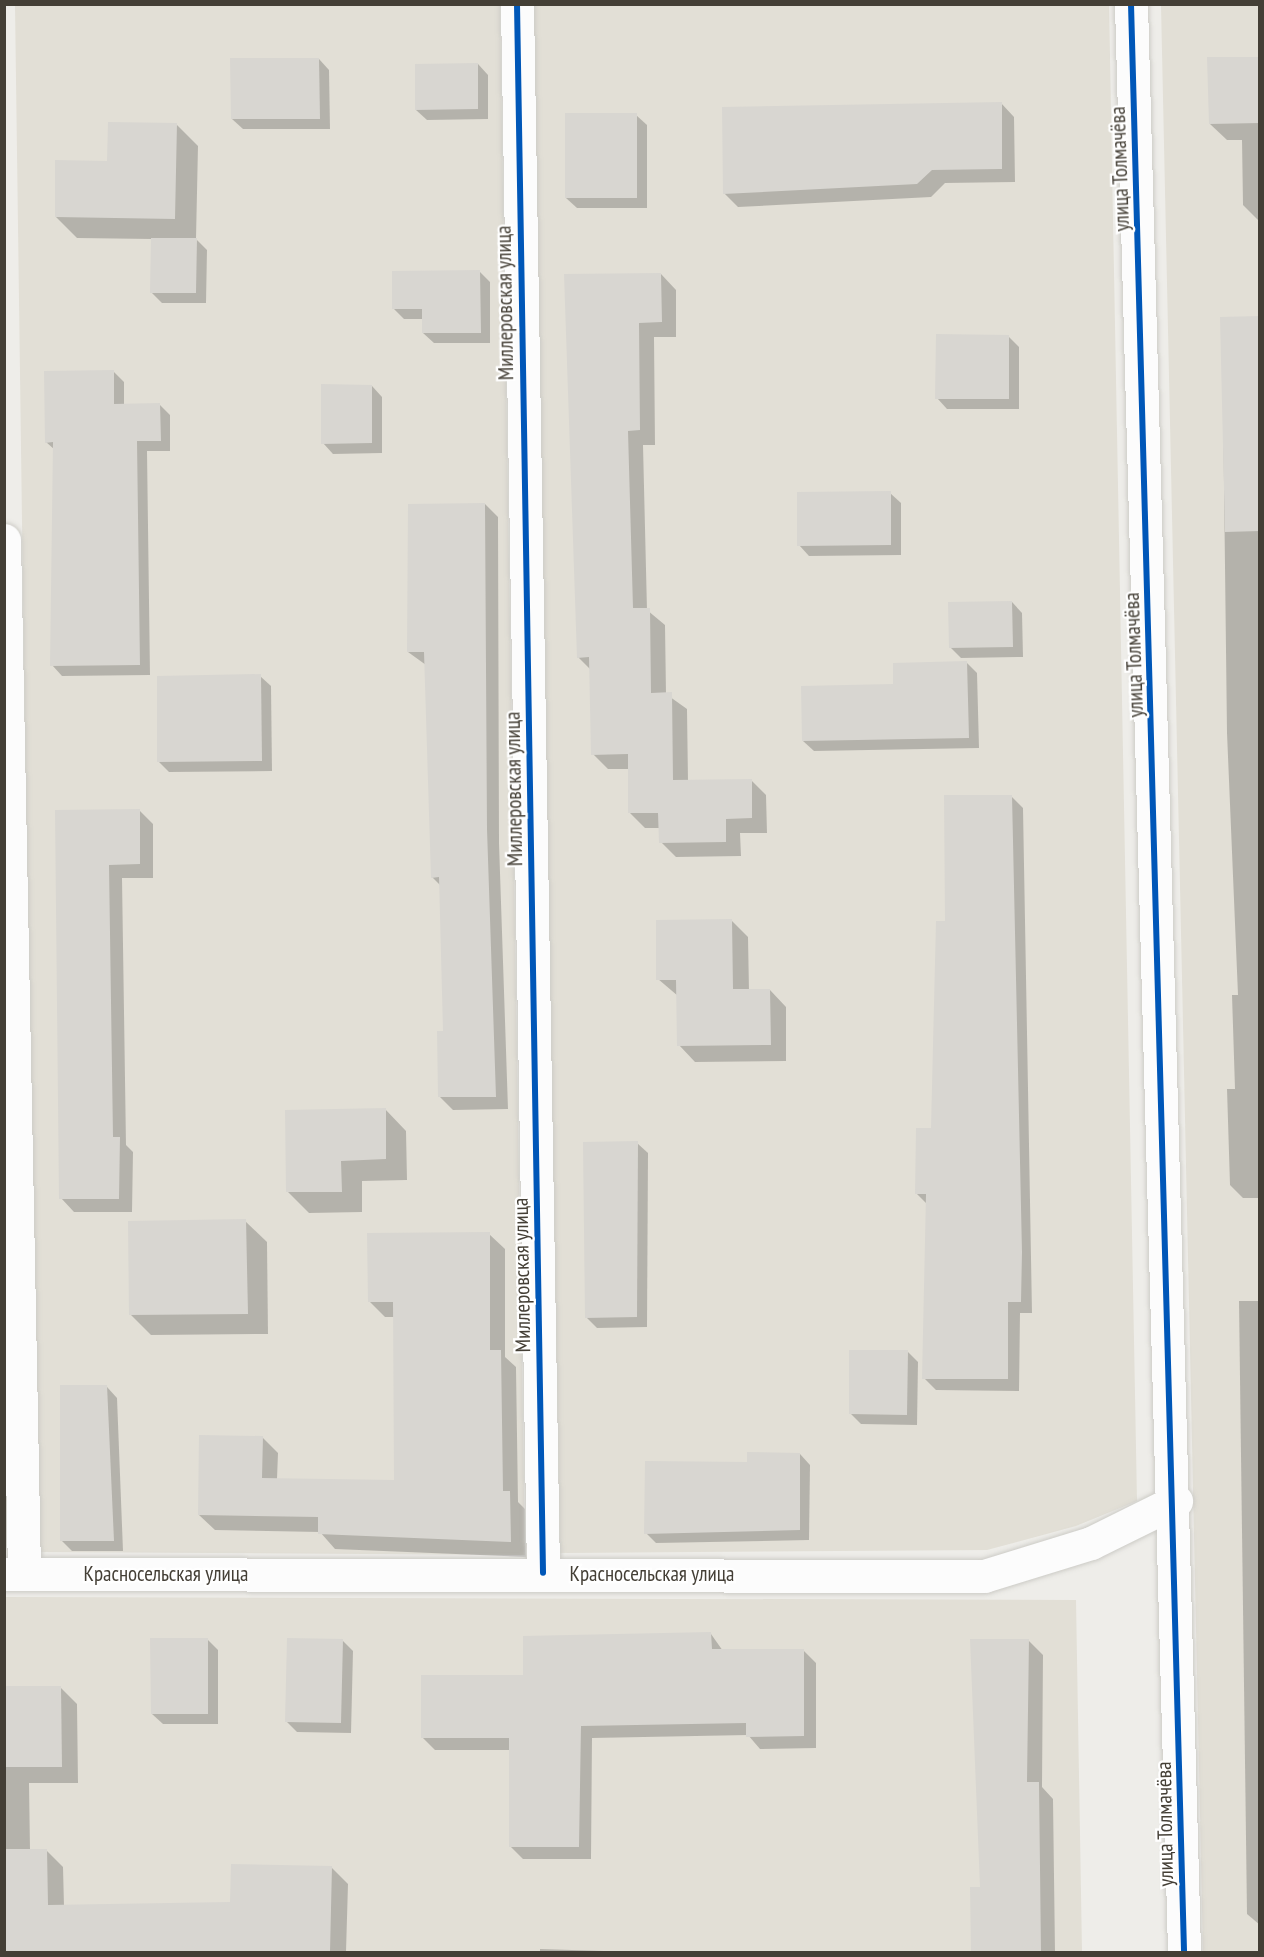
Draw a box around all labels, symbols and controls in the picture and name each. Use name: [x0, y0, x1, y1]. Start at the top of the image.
street label: улица Толмачёва: [1105, 106, 1135, 232]
street label: Миллеровская улица: [491, 225, 519, 381]
street label: улица Толмачёва: [1119, 592, 1149, 718]
street label: Миллеровская улица: [500, 711, 528, 867]
street label: Миллеровская улица: [508, 1197, 536, 1353]
street label: Красносельская улица: [84, 1561, 248, 1587]
street label: Красносельская улица: [570, 1561, 734, 1587]
street label: улица Толмачёва: [1151, 1761, 1179, 1887]

